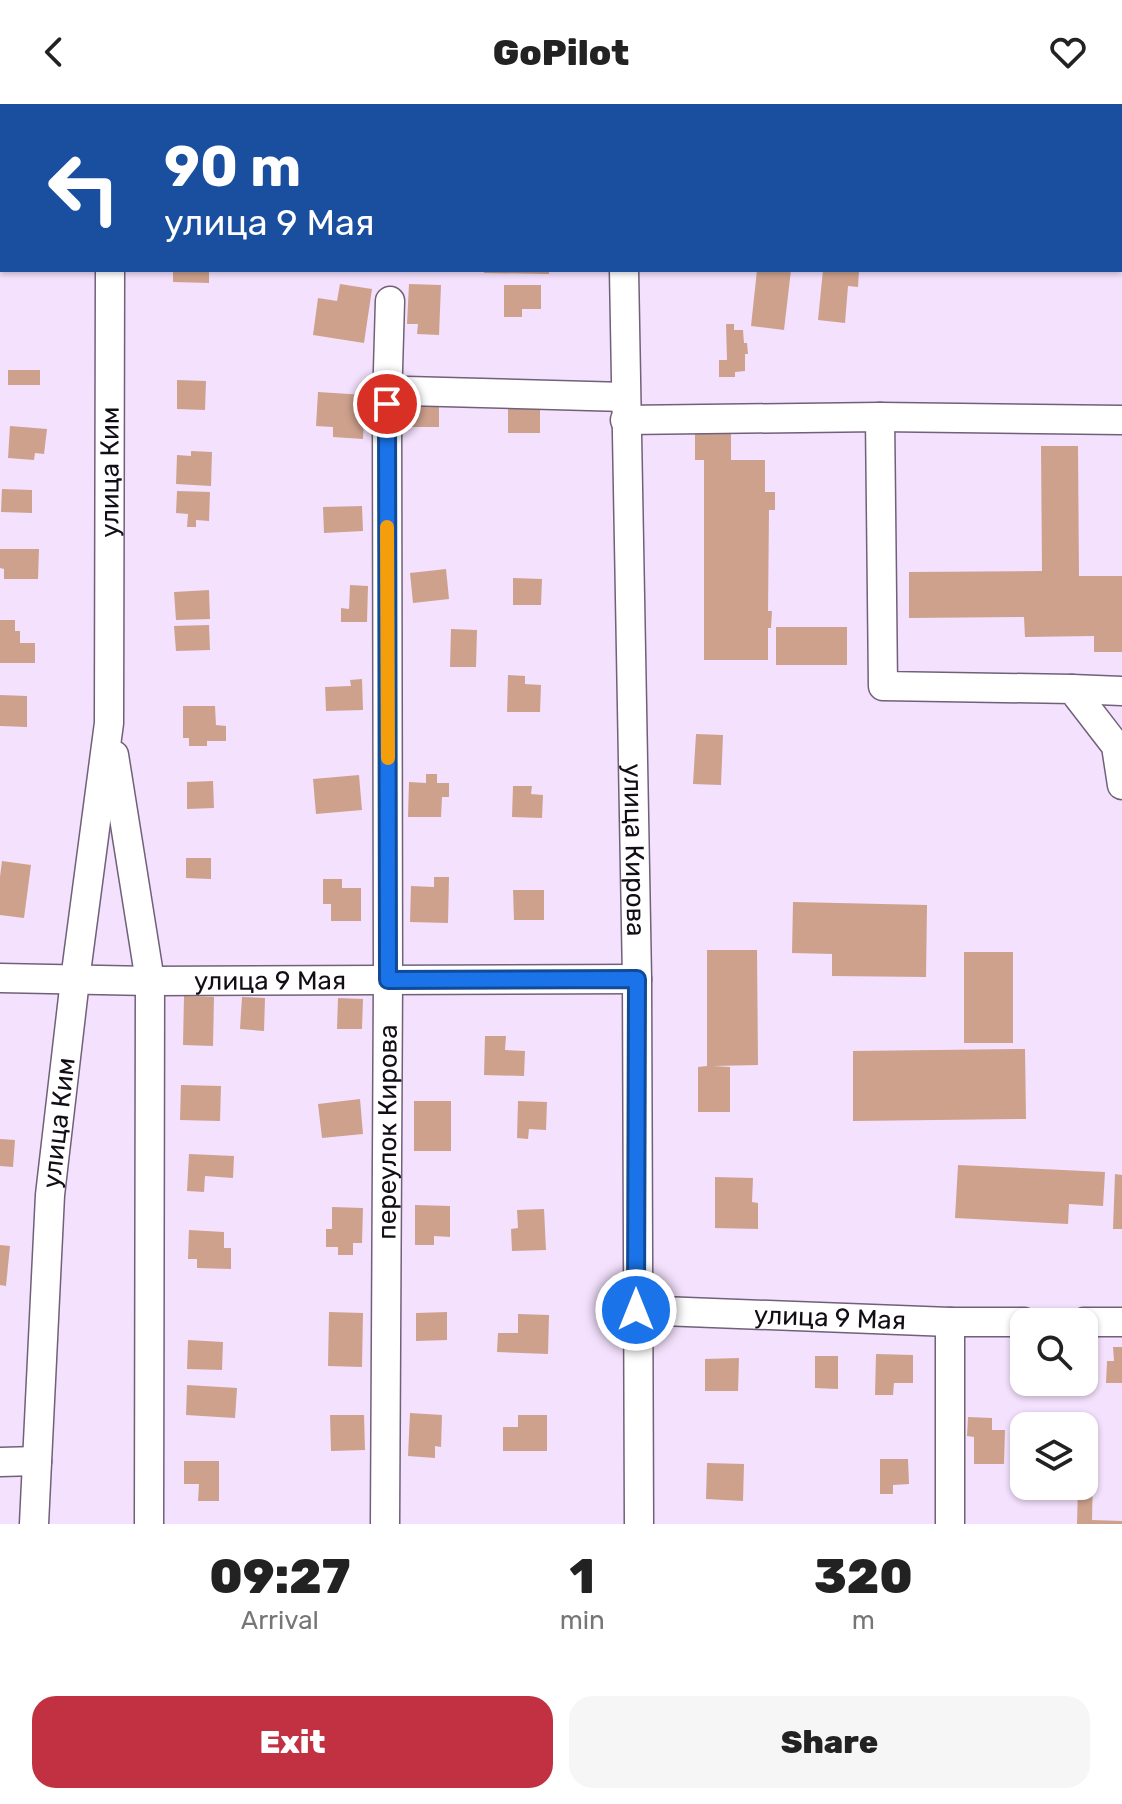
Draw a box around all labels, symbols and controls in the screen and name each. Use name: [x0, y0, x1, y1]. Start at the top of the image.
icon: back: [32, 30, 76, 74]
icon: heart: [1046, 30, 1090, 74]
text: GoPilot: [493, 31, 629, 74]
text: 90 m: [164, 134, 301, 200]
icon: left: [32, 136, 136, 240]
text: улица 9 Мая: [164, 201, 375, 244]
pin: [353, 370, 421, 438]
icon: arrive: [365, 382, 409, 426]
street label: улица Ким: [94, 406, 126, 538]
street label: улица Кирова: [617, 763, 651, 937]
street label: улица 9 Мая: [194, 965, 346, 997]
street label: переулок Кирова: [372, 1024, 404, 1240]
street label: улица Ким: [36, 1056, 82, 1190]
position arrow: [594, 1268, 678, 1352]
street label: улица 9 Мая: [753, 1300, 906, 1336]
map controls: [1010, 1308, 1098, 1500]
button: search: [1010, 1308, 1098, 1396]
button: layers: [1010, 1412, 1098, 1500]
text: 09:27: [209, 1548, 350, 1605]
text: 1: [570, 1548, 595, 1605]
text: 320: [814, 1548, 913, 1605]
text: Arrival: [241, 1605, 319, 1636]
text: min: [560, 1605, 605, 1636]
text: m: [852, 1605, 875, 1636]
button: Exit: [32, 1696, 553, 1788]
button: Share: [569, 1696, 1090, 1788]

